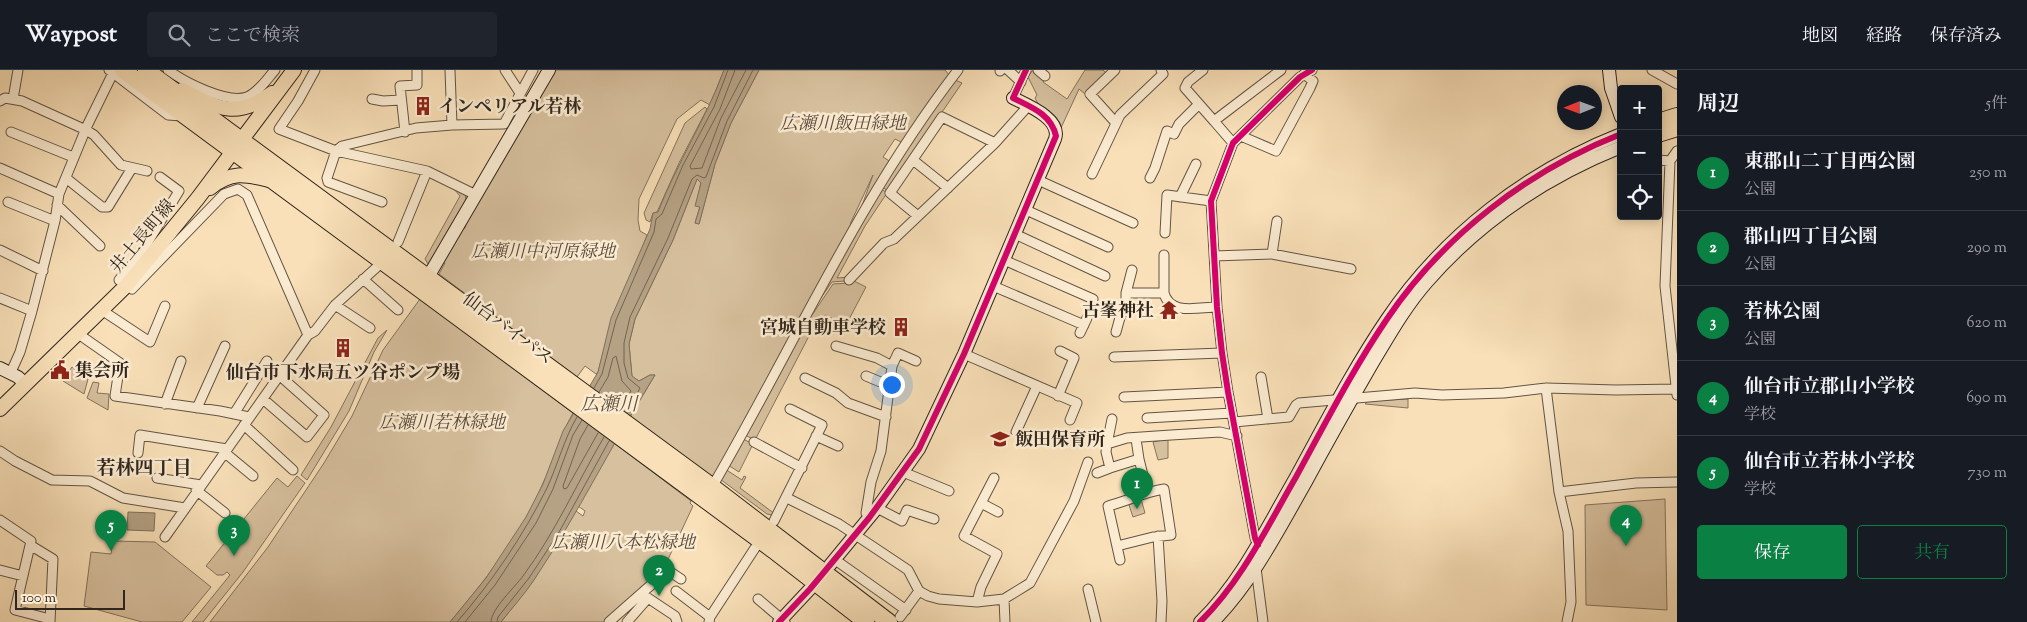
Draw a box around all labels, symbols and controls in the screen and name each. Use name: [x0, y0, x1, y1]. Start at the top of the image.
search box: [147, 12, 497, 57]
text: Waypost: [25, 18, 117, 52]
icon: search: [165, 21, 193, 49]
text: ここで検索: [205, 23, 300, 50]
text: 地図: [1802, 24, 1838, 50]
text: 経路: [1866, 24, 1902, 50]
text: 保存済み: [1930, 24, 2002, 50]
north arrow: [1557, 85, 1602, 130]
map controls: [1617, 85, 1662, 220]
button: +: [1617, 85, 1662, 130]
text: 周辺: [1697, 90, 1739, 120]
text: 5件: [1986, 93, 2007, 116]
building icon: インペリアル若林: [412, 95, 434, 117]
place label: インペリアル若林: [438, 95, 581, 121]
park label: 広瀬川飯田緑地: [780, 112, 908, 138]
button: −: [1617, 130, 1662, 175]
text: 東郡山二丁目西公園: [1744, 149, 1915, 176]
text: 1: [1710, 162, 1716, 185]
text: 250 m: [1969, 162, 2007, 185]
button: locate: [1617, 175, 1662, 220]
text: 公園: [1744, 179, 1776, 202]
street label: 井土長町線: [105, 194, 182, 280]
text: 郡山四丁目公園: [1744, 224, 1877, 251]
text: 2: [1709, 237, 1717, 260]
text: 290 m: [1967, 237, 2007, 260]
park label: 広瀬川中河原緑地: [471, 240, 617, 266]
text: 公園: [1744, 254, 1776, 277]
street label: 仙台バイパス: [456, 287, 558, 372]
place label: 古峯神社: [1082, 299, 1154, 325]
temple icon: 古峯神社: [1158, 299, 1180, 321]
text: 若林公園: [1744, 299, 1820, 326]
text: 3: [1710, 312, 1716, 335]
text: 620 m: [1967, 312, 2007, 335]
place label: 宮城自動車学校: [760, 316, 886, 342]
building icon: 宮城自動車学校: [890, 316, 912, 338]
text: 公園: [1744, 329, 1776, 352]
building icon: 仙台市下水局五ツ谷ポンプ場: [332, 337, 354, 359]
public building icon: 集会所: [49, 359, 71, 381]
place label: 集会所: [75, 359, 129, 385]
place label: 仙台市下水局五ツ谷ポンプ場: [226, 361, 460, 387]
your location: [879, 372, 905, 398]
text: 仙台市立郡山小学校: [1744, 374, 1915, 401]
text: 4: [1709, 387, 1717, 410]
text: 690 m: [1966, 387, 2007, 410]
water label: 広瀬川: [580, 392, 639, 419]
text: 学校: [1744, 404, 1776, 427]
park label: 広瀬川若林緑地: [379, 411, 507, 437]
school or university icon: 飯田保育所: [989, 428, 1011, 450]
place label: 飯田保育所: [1015, 428, 1105, 454]
text: 仙台市立若林小学校: [1744, 449, 1915, 476]
district label: 若林四丁目: [96, 456, 192, 483]
text: 5: [1710, 462, 1716, 485]
text: 730 m: [1968, 462, 2007, 485]
pin: 1: [1121, 468, 1153, 509]
text: 学校: [1744, 479, 1776, 502]
pin: 4: [1610, 505, 1642, 546]
pin: 5: [95, 510, 127, 551]
pin: 3: [218, 515, 250, 556]
button: 保存: [1697, 525, 1847, 579]
button: 共有: [1857, 525, 2007, 579]
park label: 広瀬川八本松緑地: [551, 531, 697, 557]
pin: 2: [643, 555, 675, 596]
scale bar: [15, 587, 125, 610]
text: 100 m: [22, 589, 56, 609]

